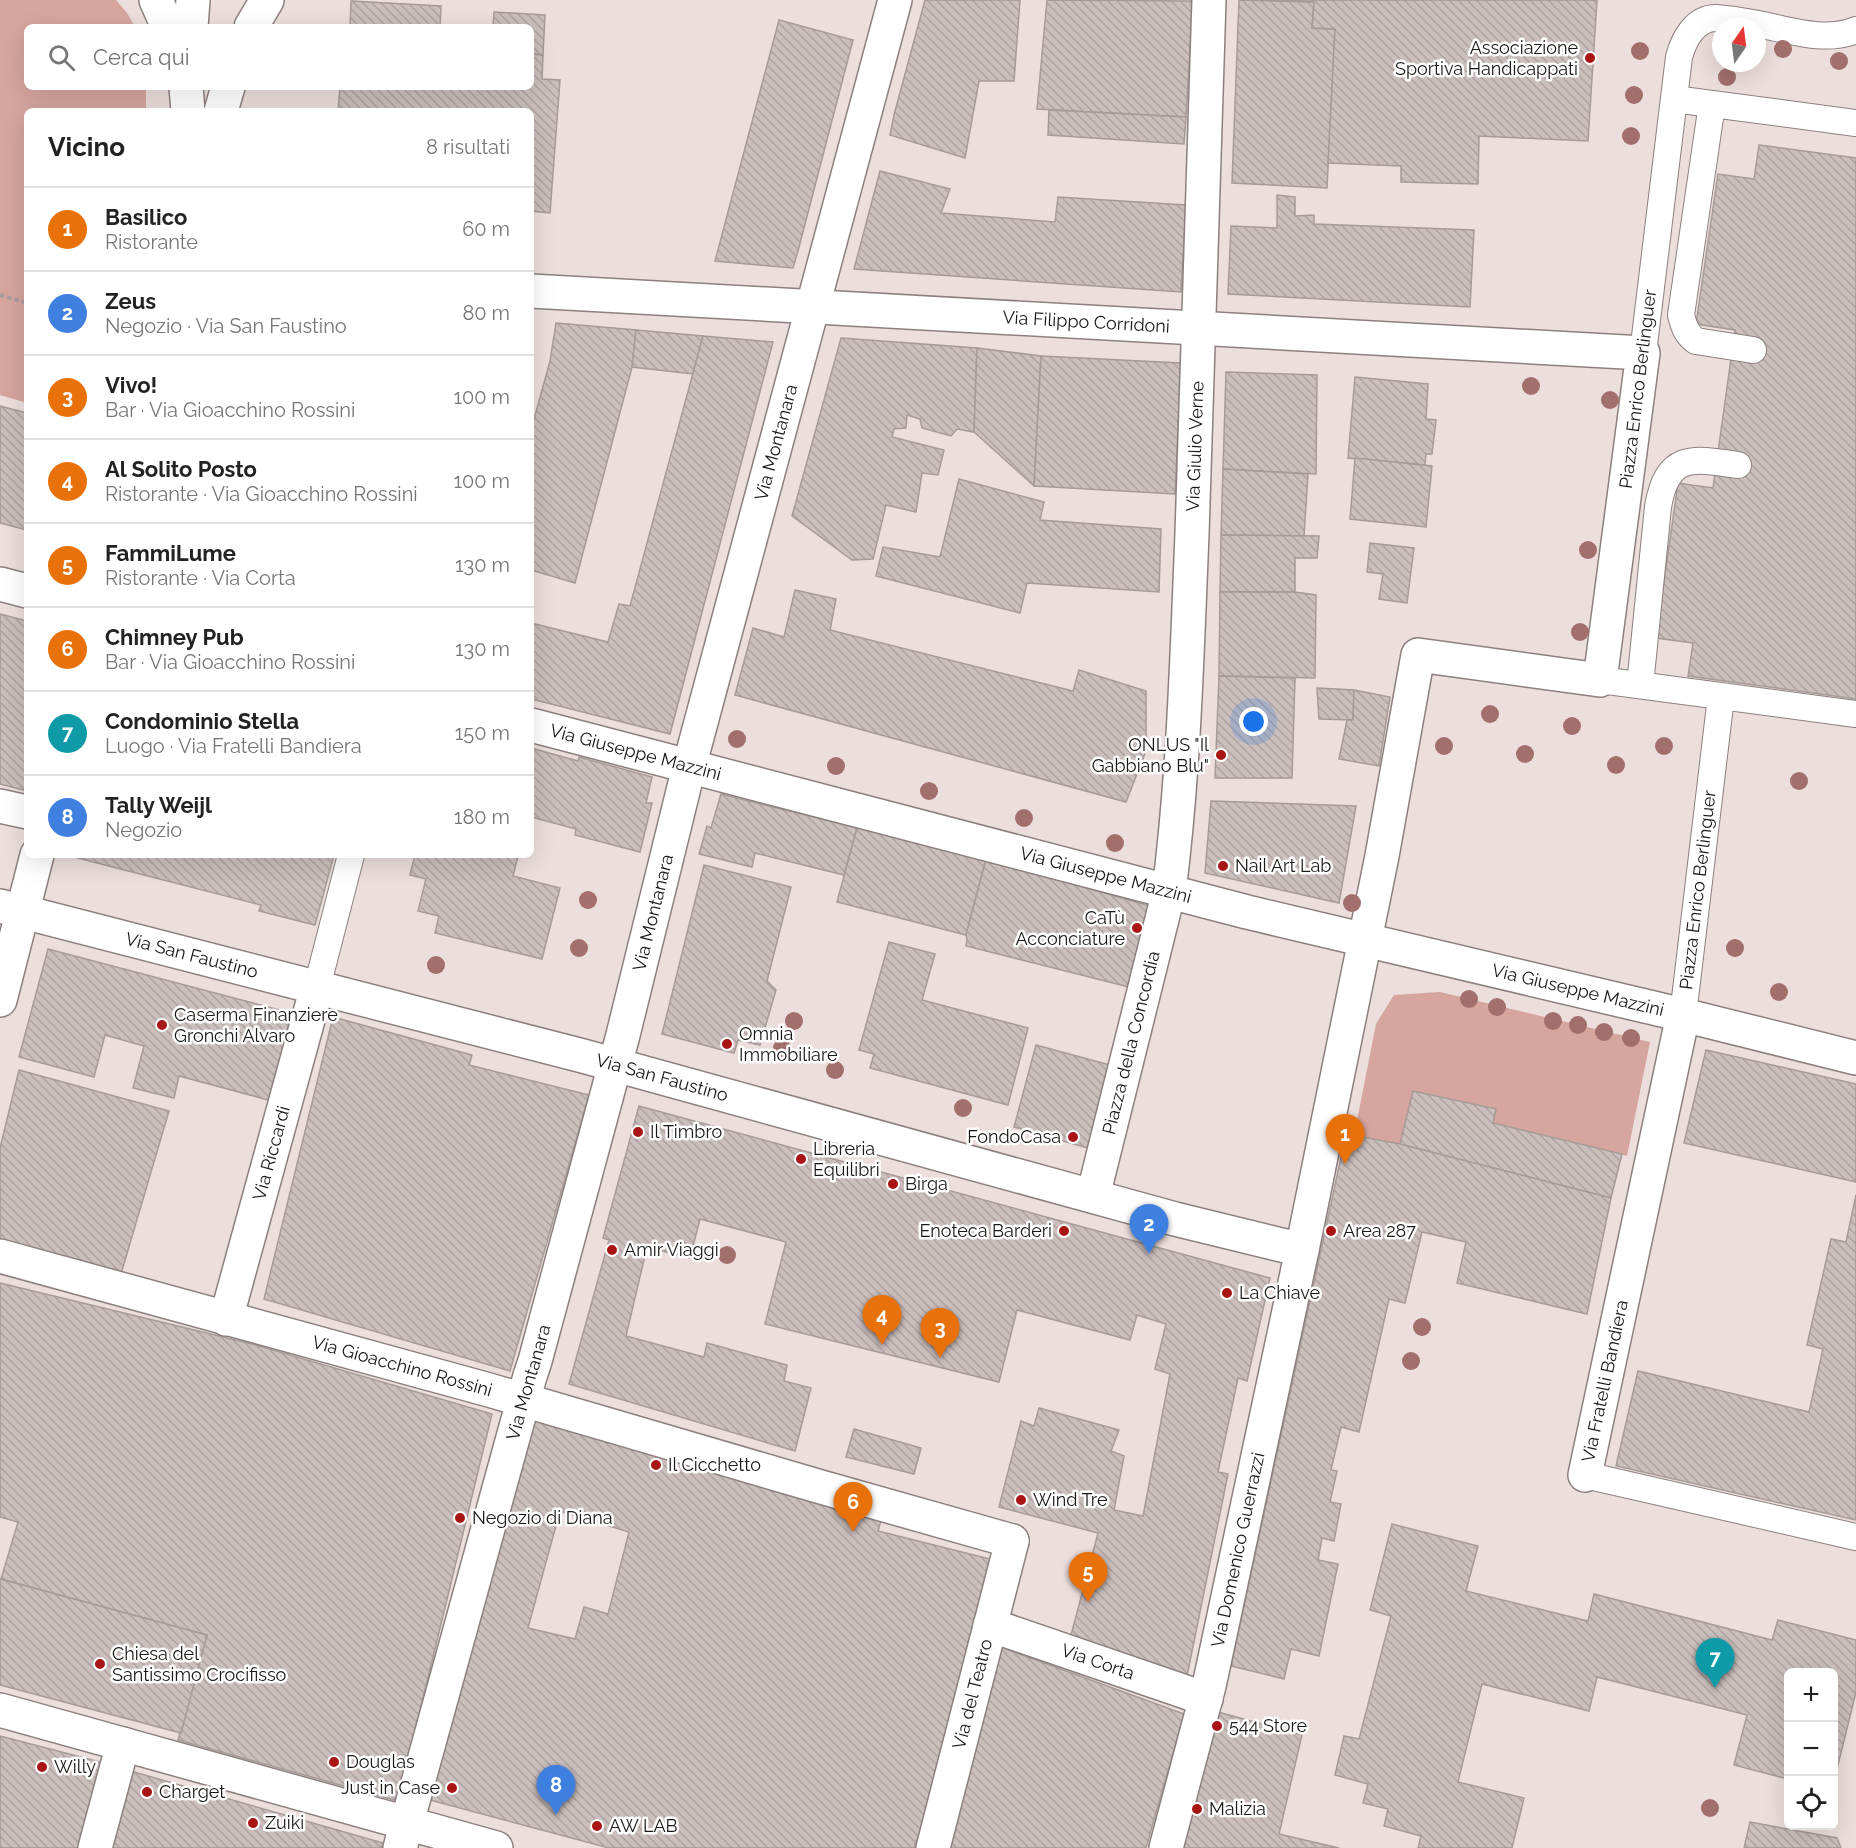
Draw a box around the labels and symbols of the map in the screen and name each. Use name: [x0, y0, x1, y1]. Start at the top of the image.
north arrow: [1712, 18, 1766, 72]
place label: Associazione Sportiva Handicappati: [1395, 37, 1578, 79]
marker: Associazione Sportiva Handicappati: [1583, 51, 1597, 65]
street label: Piazza Enrico Berlinguer: [1615, 287, 1660, 490]
street label: Via Filippo Corridoni: [1002, 306, 1170, 337]
street label: Via Giulio Verne: [1182, 380, 1208, 512]
street label: Via Montanara: [750, 382, 801, 503]
your location: [1239, 707, 1268, 736]
street label: Via Giuseppe Mazzini: [548, 719, 724, 784]
place label: ONLUS "Il Gabbiano Blu": [1092, 734, 1209, 776]
marker: ONLUS "Il Gabbiano Blu": [1214, 748, 1228, 762]
street label: Piazza Enrico Berlinguer: [1675, 788, 1720, 991]
street label: Via Giuseppe Mazzini: [1018, 842, 1194, 907]
street label: Via Montanara: [628, 852, 677, 973]
place label: Nail Art Lab: [1235, 855, 1331, 876]
marker: Nail Art Lab: [1216, 859, 1230, 873]
place label: CaTù Acconciature: [1015, 907, 1125, 949]
marker: CaTù Acconciature: [1130, 921, 1144, 935]
street label: Via San Faustino: [123, 928, 261, 982]
street label: Piazza della Concordia: [1098, 949, 1164, 1136]
street label: Via Giuseppe Mazzini: [1490, 959, 1666, 1020]
place label: Caserma Finanziere Gronchi Alvaro: [174, 1004, 338, 1046]
marker: Caserma Finanziere Gronchi Alvaro: [155, 1018, 169, 1032]
place label: Omnia Immobiliare: [739, 1023, 838, 1065]
marker: Omnia Immobiliare: [720, 1037, 734, 1051]
street label: Via San Faustino: [594, 1049, 731, 1106]
street label: Via Riccardi: [248, 1103, 294, 1202]
pin: 1: [1326, 1114, 1364, 1164]
place label: Il Timbro: [650, 1121, 722, 1142]
marker: Il Timbro: [631, 1125, 645, 1139]
place label: FondoCasa: [967, 1126, 1061, 1147]
marker: FondoCasa: [1066, 1130, 1080, 1144]
place label: Libreria Equilibri: [813, 1138, 880, 1180]
marker: Libreria Equilibri: [794, 1152, 808, 1166]
place label: Birga: [905, 1173, 948, 1194]
marker: Birga: [886, 1177, 900, 1191]
pin: 2: [1130, 1204, 1168, 1254]
place label: Enoteca Barderi: [919, 1220, 1052, 1241]
place label: Area 287: [1343, 1220, 1416, 1241]
marker: Enoteca Barderi: [1057, 1224, 1071, 1238]
marker: Area 287: [1324, 1224, 1338, 1238]
place label: Amir Viaggi: [624, 1239, 719, 1260]
marker: Amir Viaggi: [605, 1243, 619, 1257]
place label: La Chiave: [1239, 1282, 1320, 1303]
marker: La Chiave: [1220, 1286, 1234, 1300]
pin: 4: [862, 1296, 902, 1345]
street label: Via Fratelli Bandiera: [1577, 1298, 1632, 1464]
pin: 3: [920, 1308, 960, 1358]
street label: Via Montanara: [502, 1322, 554, 1443]
street label: Via Gioacchino Rossini: [310, 1331, 495, 1400]
street label: Via Domenico Guerrazzi: [1207, 1450, 1268, 1649]
place label: Il Cicchetto: [668, 1454, 761, 1475]
marker: Il Cicchetto: [649, 1458, 663, 1472]
pin: 6: [834, 1482, 872, 1532]
place label: Wind Tre: [1033, 1489, 1108, 1510]
marker: Wind Tre: [1014, 1493, 1028, 1507]
place label: Negozio di Diana: [472, 1507, 613, 1528]
marker: Negozio di Diana: [453, 1511, 467, 1525]
pin: 5: [1068, 1552, 1108, 1602]
street label: Via del Teatro: [948, 1636, 996, 1751]
pin: 7: [1696, 1638, 1734, 1688]
street label: Via Corta: [1059, 1639, 1137, 1684]
place label: Chiesa del Santissimo Crocifisso: [112, 1643, 287, 1685]
marker: Chiesa del Santissimo Crocifisso: [93, 1657, 107, 1671]
place label: 544 Store: [1229, 1715, 1307, 1736]
marker: 544 Store: [1210, 1719, 1224, 1733]
place label: Douglas: [346, 1751, 415, 1772]
marker: Douglas: [327, 1755, 341, 1769]
place label: Willy: [54, 1756, 96, 1777]
marker: Willy: [35, 1760, 49, 1774]
pin: 8: [536, 1766, 576, 1815]
place label: Just in Case: [341, 1777, 440, 1798]
place label: Charget: [159, 1781, 225, 1802]
marker: Just in Case: [445, 1781, 459, 1795]
marker: Charget: [140, 1785, 154, 1799]
place label: Malizia: [1209, 1798, 1266, 1819]
marker: Malizia: [1190, 1802, 1204, 1816]
place label: Zuiki: [265, 1812, 304, 1833]
place label: AW LAB: [609, 1815, 678, 1836]
marker: Zuiki: [246, 1816, 260, 1830]
marker: AW LAB: [590, 1819, 604, 1833]

